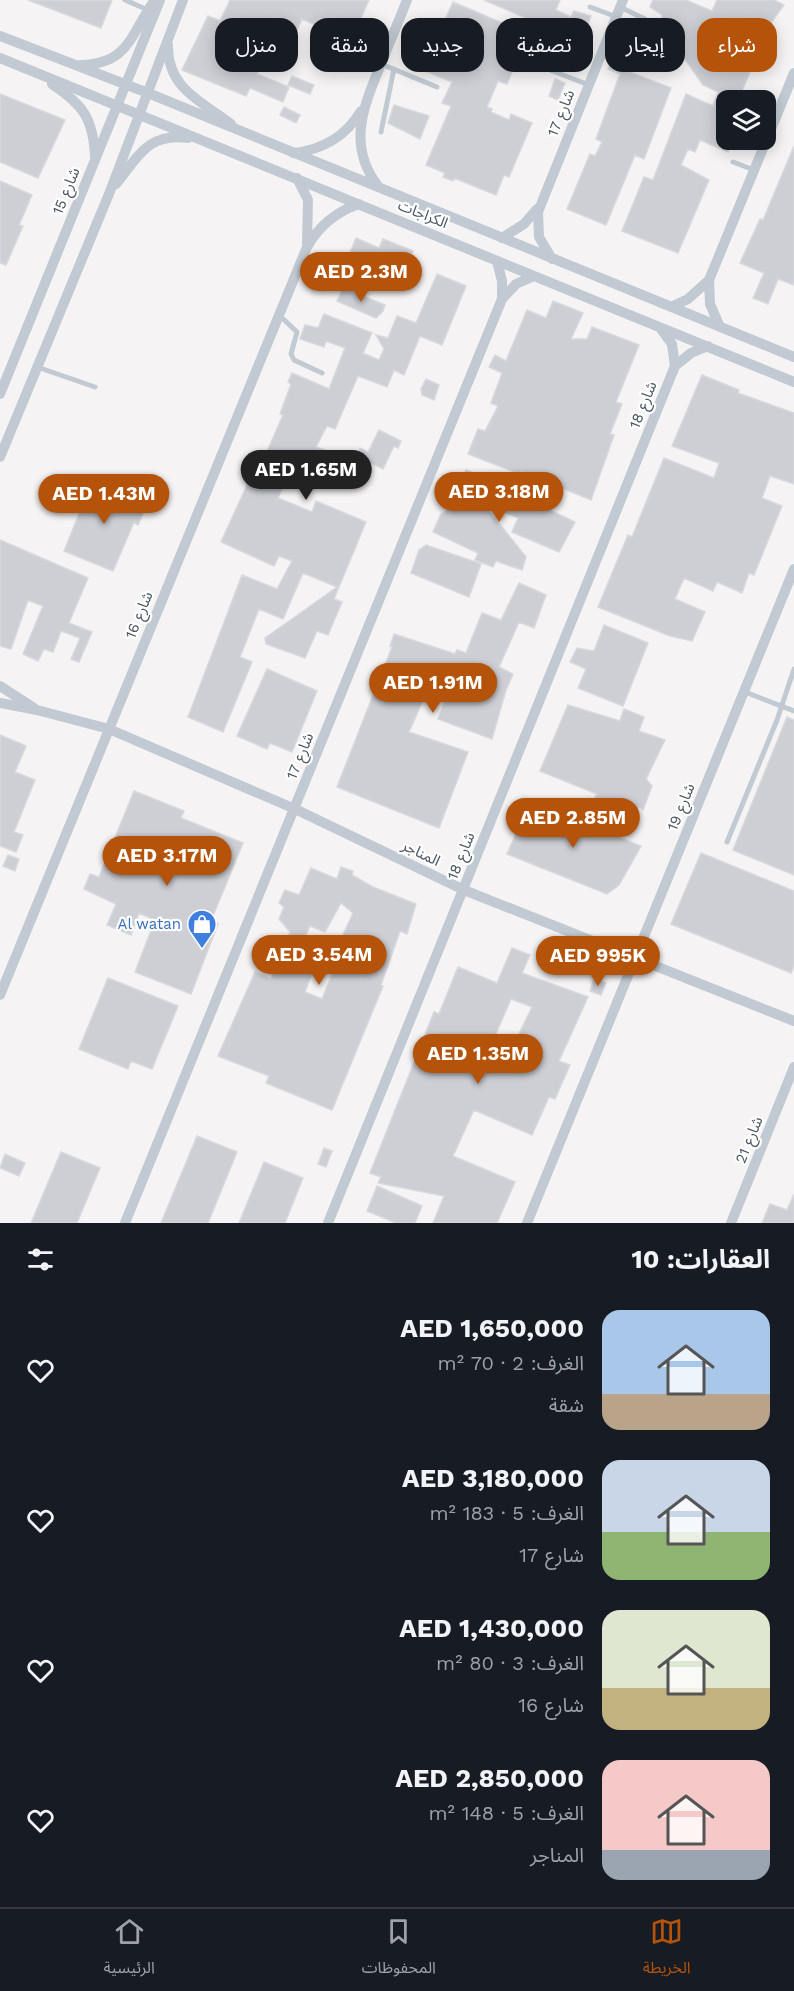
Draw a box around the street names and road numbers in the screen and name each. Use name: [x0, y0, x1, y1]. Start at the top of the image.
street label: شارع 17: [544, 87, 581, 140]
street label: شارع 15: [48, 165, 86, 218]
street label: الكراجات: [395, 196, 451, 232]
street label: شارع 18: [625, 378, 663, 432]
street label: شارع 16: [121, 589, 159, 642]
street label: شارع 17: [283, 730, 320, 783]
street label: شارع 19: [663, 780, 701, 834]
street label: شارع 18: [443, 829, 481, 883]
street label: المناجر: [398, 836, 443, 870]
street label: شارع 21: [731, 1114, 769, 1167]

